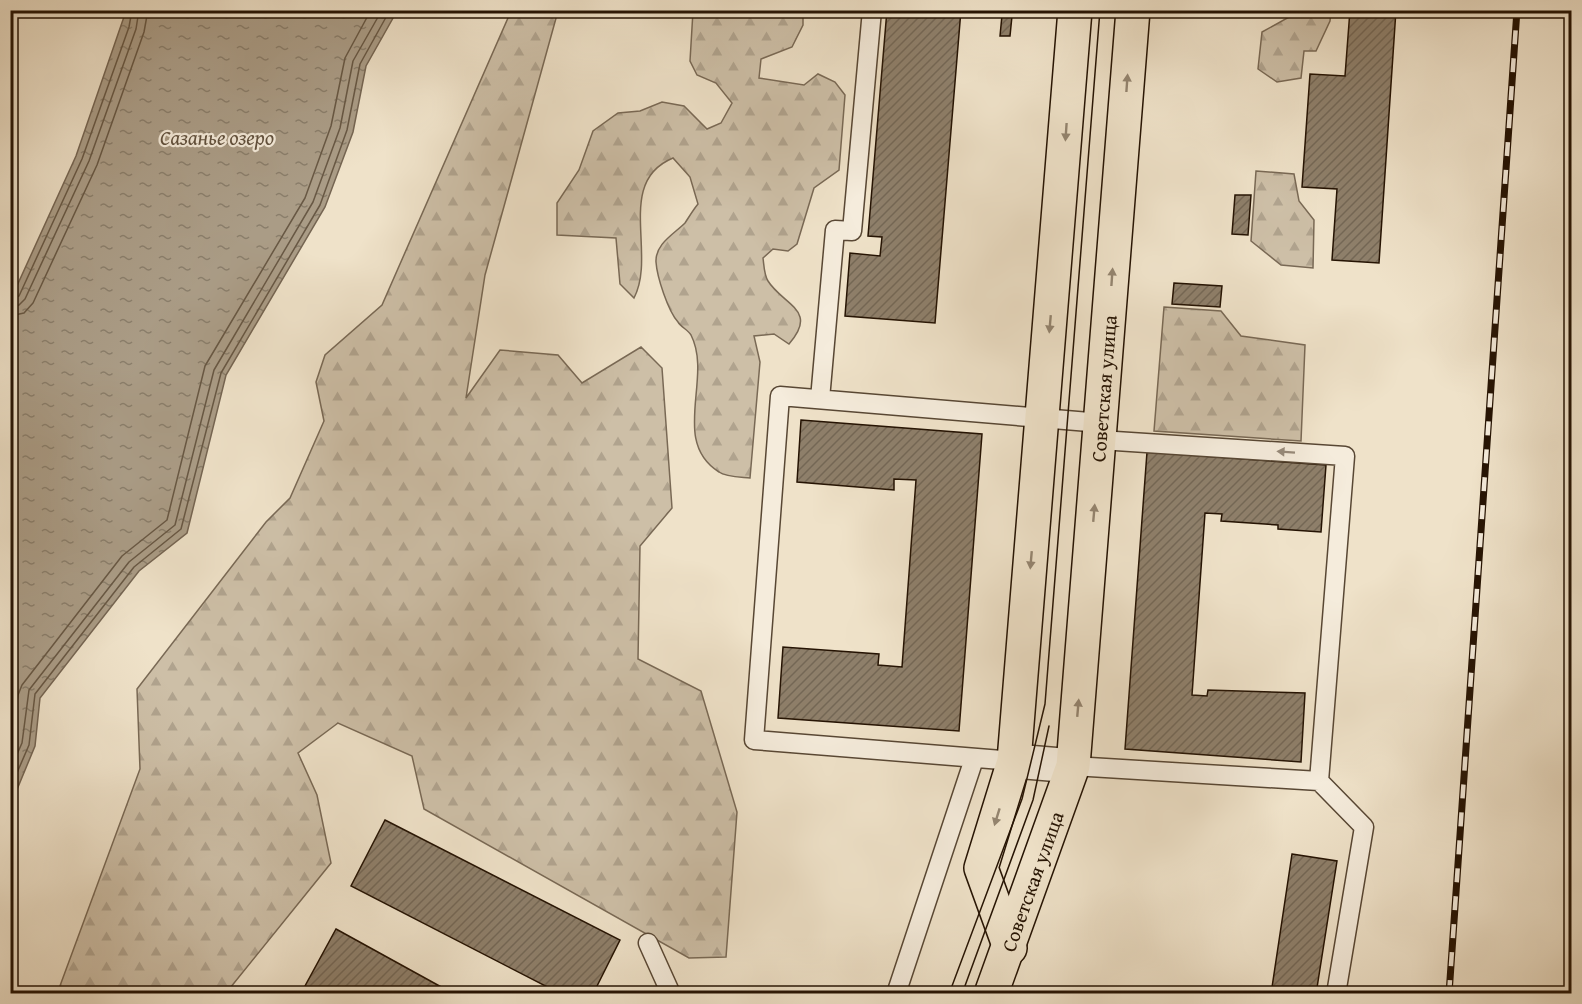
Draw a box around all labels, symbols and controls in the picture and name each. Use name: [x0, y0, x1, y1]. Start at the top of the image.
one-way arrow: [1122, 73, 1132, 92]
water label: Сазанье озеро: [160, 122, 274, 153]
one-way arrow: [1061, 122, 1070, 141]
one-way arrow: [1107, 267, 1117, 286]
street label: Советская улица: [1083, 313, 1123, 463]
one-way arrow: [1046, 315, 1055, 334]
one-way arrow: [1277, 448, 1296, 457]
one-way arrow: [1089, 504, 1099, 523]
one-way arrow: [1026, 551, 1036, 570]
one-way arrow: [1073, 698, 1083, 717]
street label: Советская улица: [993, 806, 1070, 955]
one-way arrow: [992, 808, 1001, 826]

